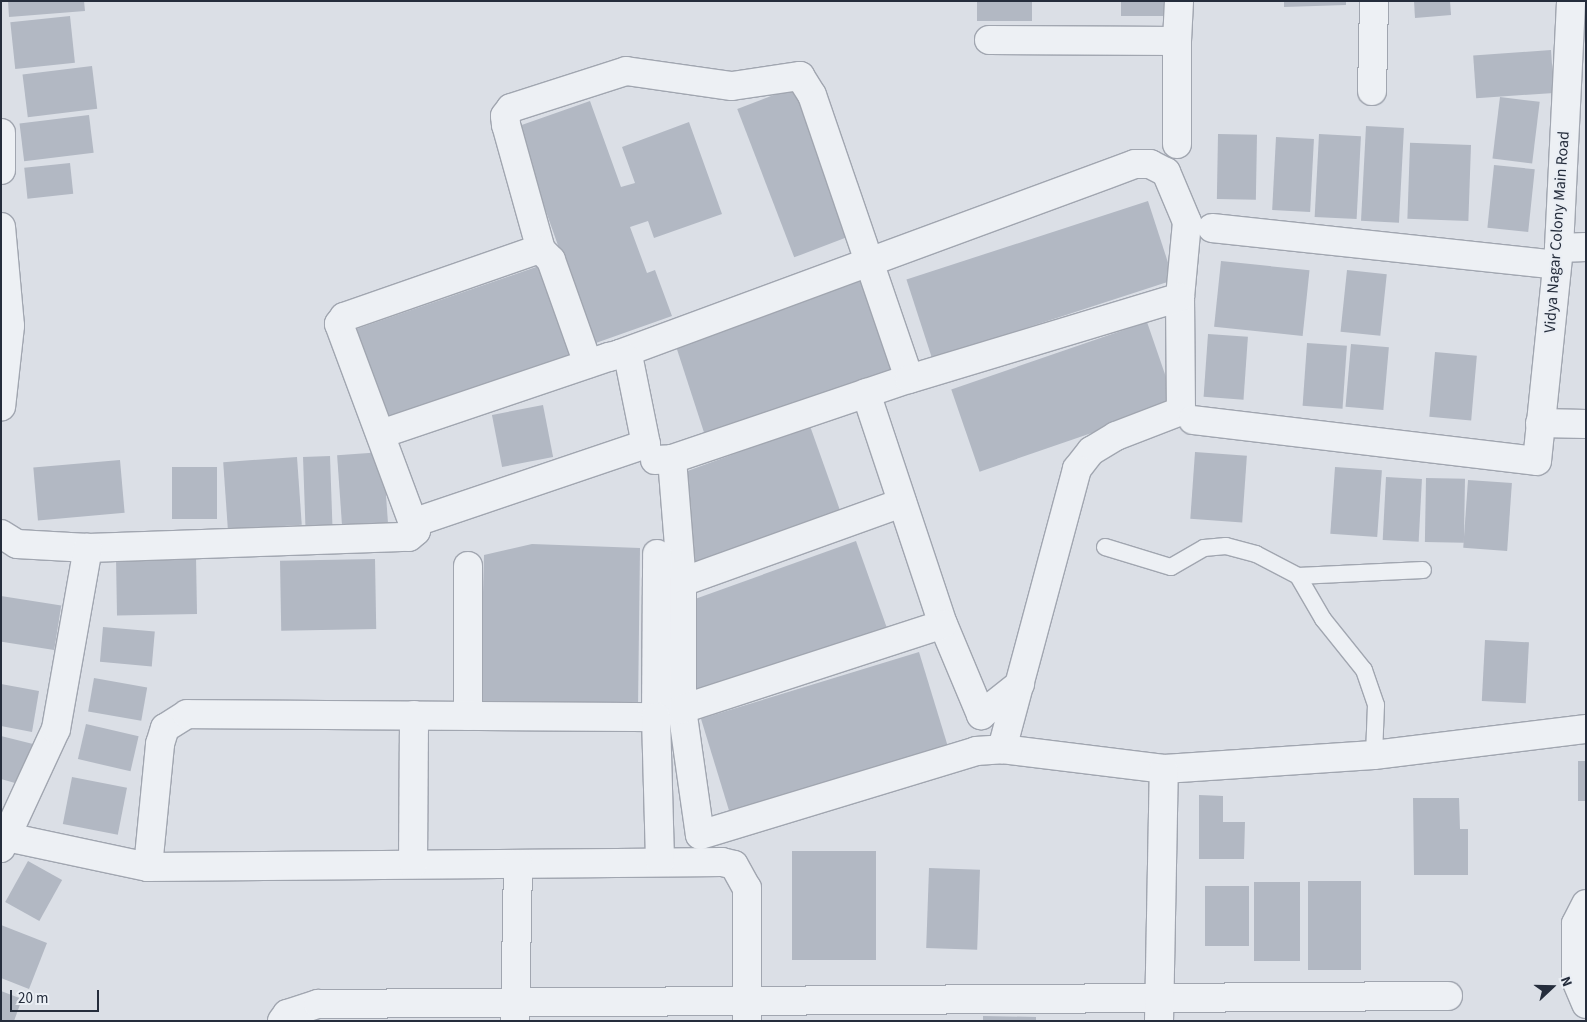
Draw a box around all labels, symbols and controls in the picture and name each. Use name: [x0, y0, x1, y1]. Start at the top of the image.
street label: Vidya Nagar Colony Main Road: [1540, 130, 1574, 334]
north arrow: [1527, 962, 1577, 1012]
text: N: [1555, 974, 1577, 990]
scale bar: [12, 980, 101, 1012]
text: 20 m: [18, 988, 48, 1009]

